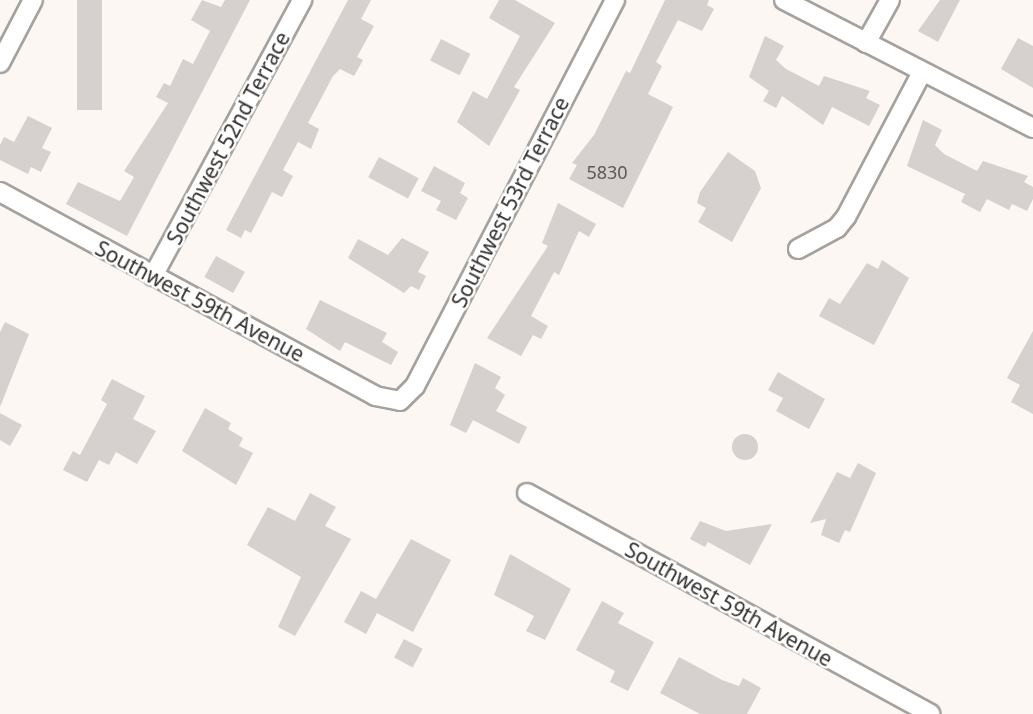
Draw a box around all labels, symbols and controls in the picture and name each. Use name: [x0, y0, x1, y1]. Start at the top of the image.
street label: Southwest 52nd Terrace: [161, 27, 295, 249]
street label: Southwest 53rd Terrace: [446, 93, 574, 311]
house number: 5830: [586, 161, 628, 183]
street label: Southwest 59th Avenue: [91, 235, 309, 367]
street label: Southwest 59th Avenue: [621, 537, 837, 671]

